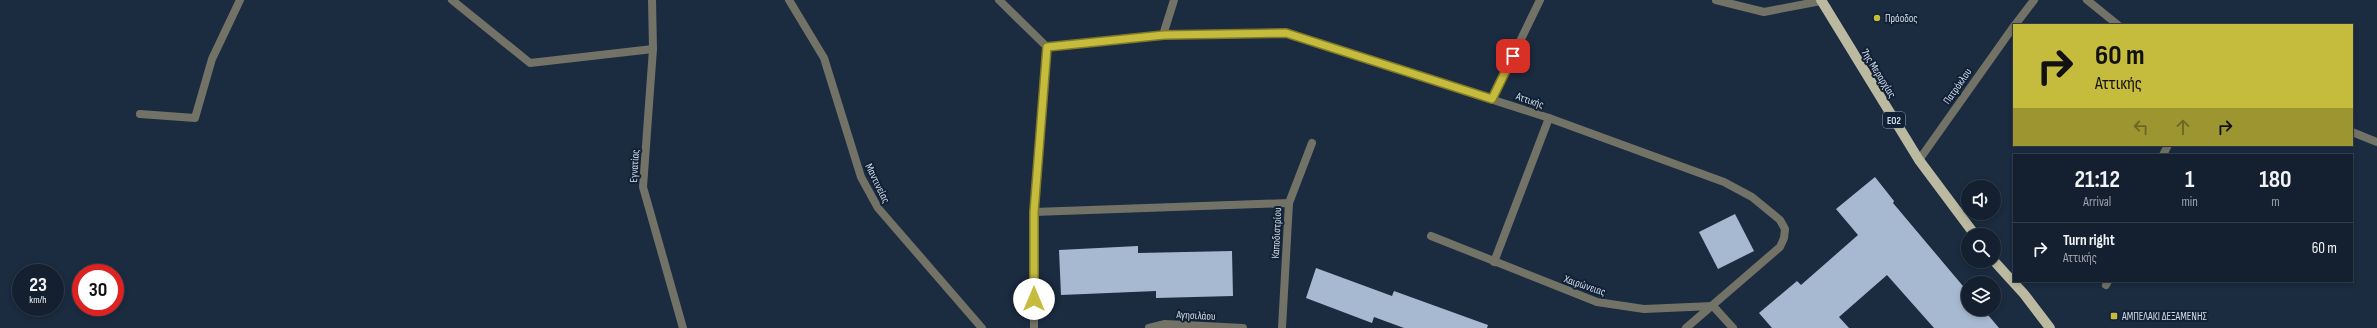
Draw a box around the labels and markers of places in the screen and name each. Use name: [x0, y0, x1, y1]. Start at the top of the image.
place label: Πρόοδος: [1885, 12, 1918, 25]
marker: Πρόοδος: [1872, 13, 1882, 23]
pin: [1496, 39, 1530, 73]
place label: ΑΜΠΕΛΑΚΙ ΔΕΞΑΜΕΝΗΣ: [2121, 310, 2208, 323]
marker: ΑΜΠΕΛΑΚΙ ΔΕΞΑΜΕΝΗΣ: [2109, 311, 2119, 321]

